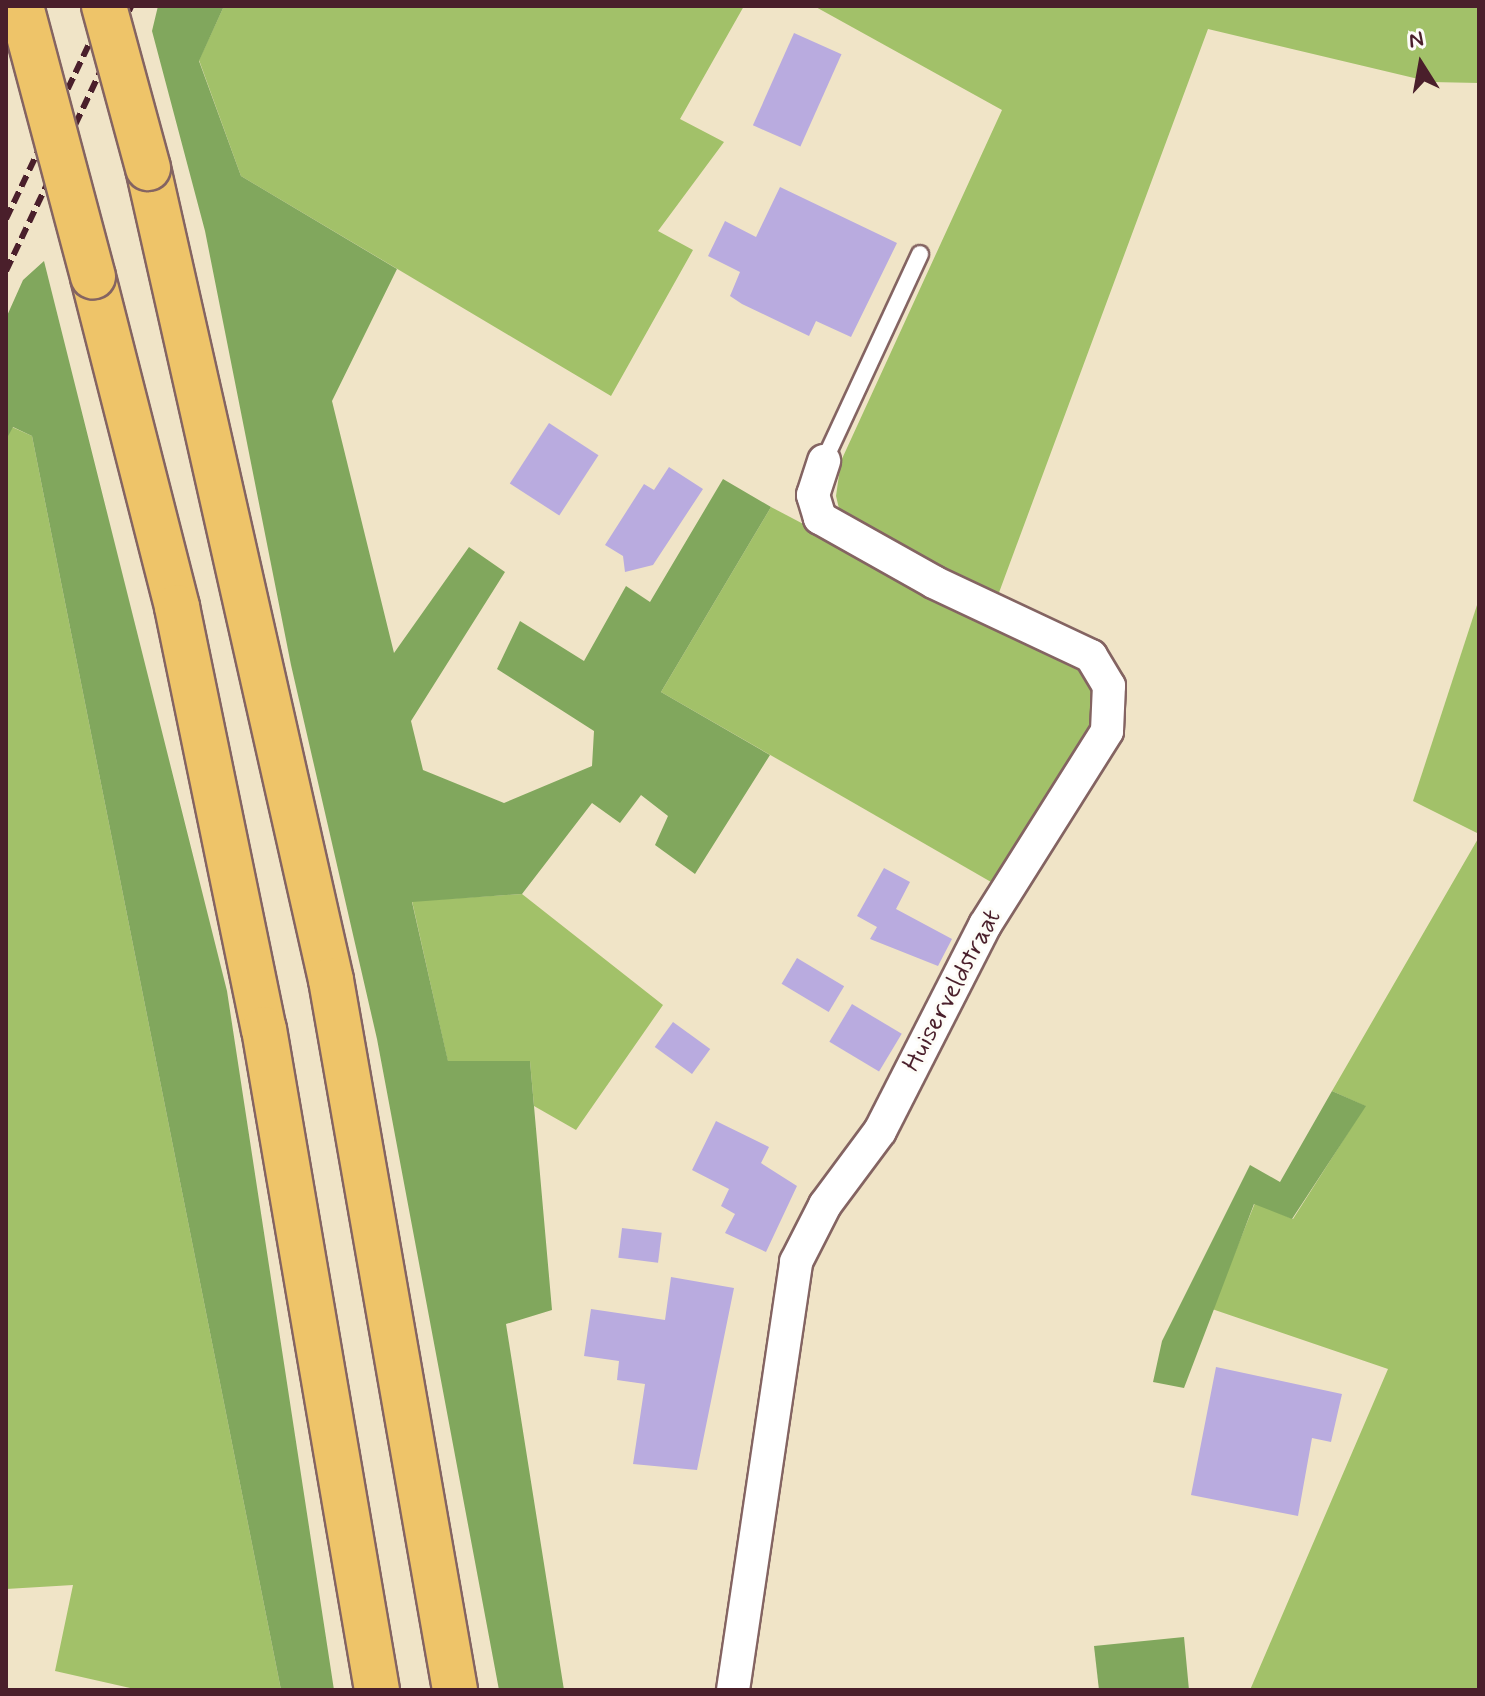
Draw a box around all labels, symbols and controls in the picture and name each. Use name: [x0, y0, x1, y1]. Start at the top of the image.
north arrow: [1381, 24, 1461, 104]
text: N: [1407, 25, 1426, 56]
street label: Huiserveldstraat: [897, 904, 1009, 1078]

